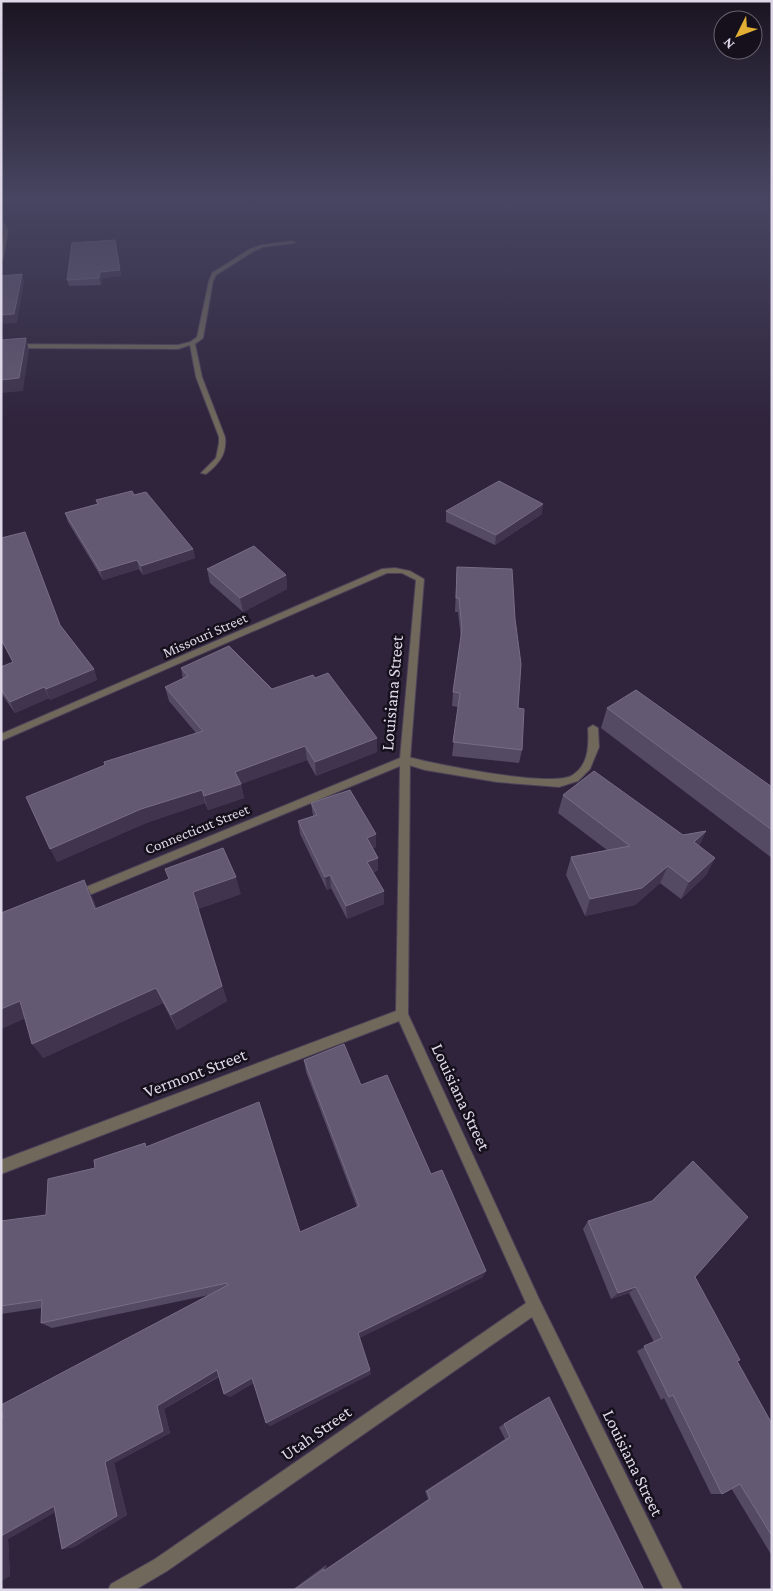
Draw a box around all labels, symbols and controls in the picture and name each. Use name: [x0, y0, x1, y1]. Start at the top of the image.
north arrow: [713, 10, 763, 60]
text: N: [719, 34, 737, 53]
street label: Missouri Street: [160, 609, 251, 661]
street label: Louisiana Street: [377, 633, 407, 752]
street label: Connecticut Street: [142, 800, 252, 857]
street label: Louisiana Street: [427, 1040, 495, 1155]
street label: Vermont Street: [141, 1044, 250, 1102]
street label: Utah Street: [277, 1401, 356, 1464]
street label: Louisiana Street: [599, 1407, 668, 1520]

